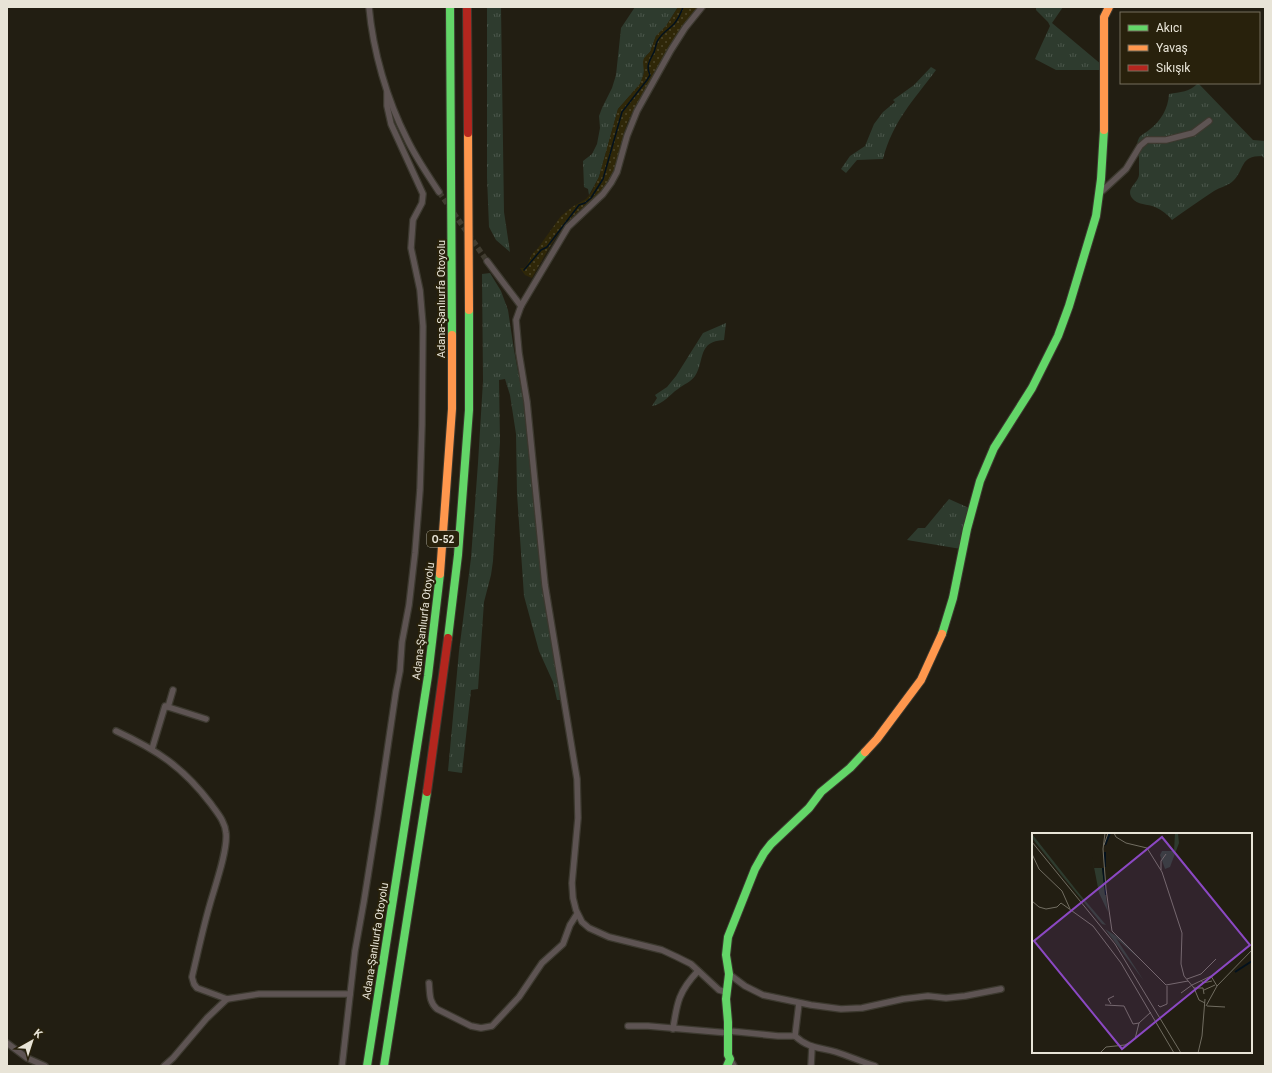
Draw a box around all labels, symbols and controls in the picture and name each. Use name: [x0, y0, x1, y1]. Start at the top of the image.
legend: [1120, 12, 1260, 84]
text: Akıcı: [1156, 21, 1182, 35]
text: Yavaş: [1156, 41, 1188, 55]
text: Sıkışık: [1156, 61, 1191, 75]
street label: Adana-Şanlıurfa Otoyolu: [435, 240, 448, 358]
road number: O-52: [427, 531, 459, 547]
street label: Adana-Şanlıurfa Otoyolu: [410, 562, 437, 681]
inset map: [1032, 833, 1252, 1053]
street label: Adana-Şanlıurfa Otoyolu: [360, 882, 391, 1000]
north arrow: [12, 1021, 52, 1061]
text: K: [31, 1026, 46, 1042]

